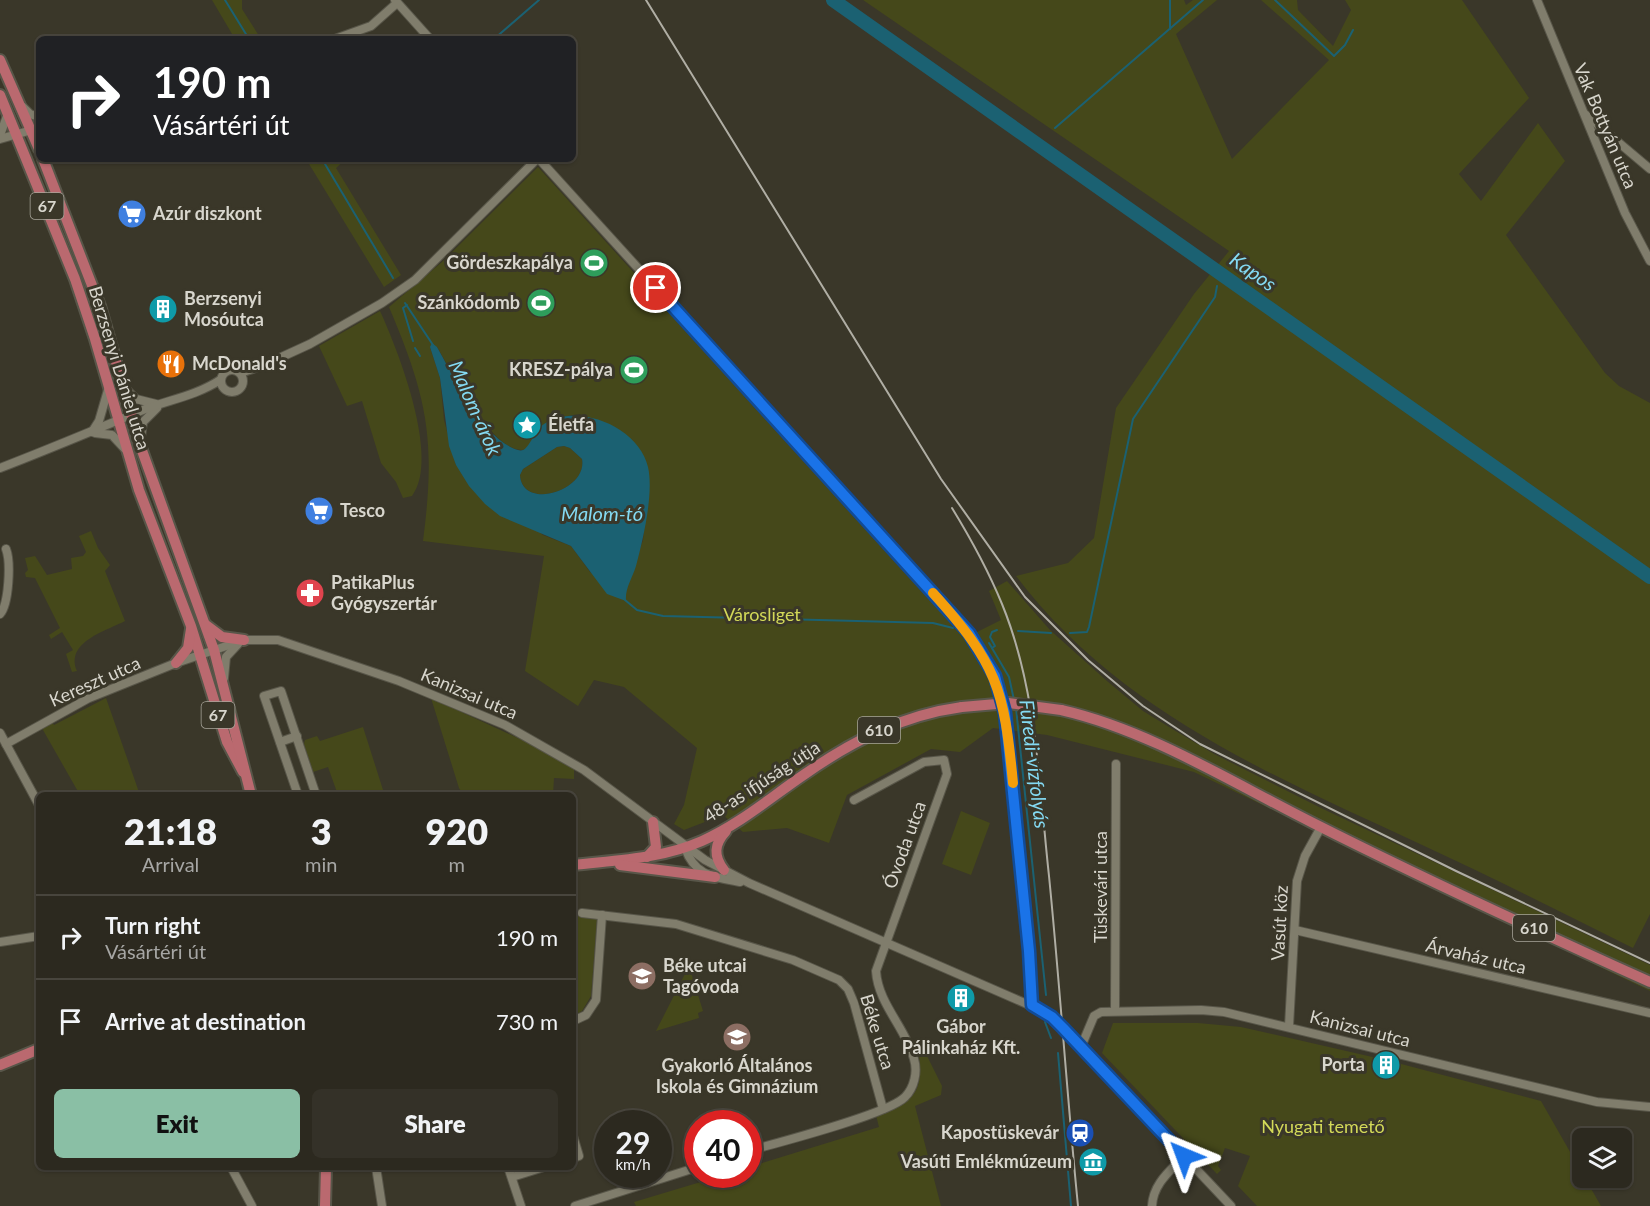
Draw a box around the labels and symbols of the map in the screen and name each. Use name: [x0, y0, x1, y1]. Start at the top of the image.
street label: Vak Bottyán utca: [1570, 60, 1642, 192]
road number: 67: [30, 193, 63, 219]
supermarket icon: Azúr diszkont: [116, 198, 148, 230]
place label: Azúr diszkont: [152, 202, 262, 224]
sports icon: Gördeszkapálya: [578, 247, 610, 279]
water label: Kapos: [1226, 247, 1281, 296]
place label: Gördeszkapálya: [446, 251, 573, 273]
pin: [630, 262, 681, 313]
street label: Berzsenyi Dániel utca: [85, 283, 155, 452]
place label: Berzsenyi Mosóutca: [184, 287, 264, 330]
sports icon: Szánkódomb: [525, 287, 557, 319]
place label: Szánkódomb: [418, 291, 520, 313]
building icon: Berzsenyi Mosóutca: [147, 293, 179, 325]
restaurant icon: McDonald's: [155, 348, 187, 380]
place label: McDonald's: [192, 352, 287, 374]
sports icon: KRESZ-pálya: [618, 354, 650, 386]
water label: Malom-árok: [444, 356, 508, 459]
place label: KRESZ-pálya: [509, 358, 613, 380]
place icon: Életfa: [511, 409, 543, 441]
place label: Életfa: [548, 413, 594, 435]
supermarket icon: Tesco: [303, 495, 335, 527]
place label: Tesco: [340, 499, 385, 521]
water label: Malom-tó: [561, 501, 643, 525]
place label: PatikaPlus Gyógyszertár: [331, 571, 437, 614]
pharmacy icon: PatikaPlus Gyógyszertár: [294, 577, 326, 609]
park label: Városliget: [723, 603, 801, 625]
street label: Kereszt utca: [46, 651, 144, 711]
street label: Kanizsai utca: [418, 663, 521, 723]
water label: Füredi-vízfolyás: [1015, 698, 1055, 830]
road number: 67: [202, 702, 234, 728]
road number: 610: [858, 717, 900, 743]
street label: 48-as ifjúság útja: [699, 735, 824, 827]
street label: Óvoda utca: [878, 798, 930, 891]
street label: Tüskevári utca: [1089, 831, 1111, 943]
street label: Vasút köz: [1266, 885, 1292, 961]
road number: 610: [1513, 915, 1555, 941]
street label: Árvaház utca: [1424, 934, 1529, 978]
place label: Béke utcai Tagóvoda: [663, 954, 747, 997]
school or university icon: Béke utcai Tagóvoda: [626, 960, 658, 992]
building icon: Gábor Pálinkaház Kft.: [945, 982, 977, 1014]
street label: Béke utca: [856, 991, 900, 1072]
street label: Kanizsai utca: [1308, 1005, 1413, 1051]
place label: Gábor Pálinkaház Kft.: [902, 1015, 1020, 1058]
school or university icon: Gyakorló Általános Iskola és Gimnázium: [721, 1021, 753, 1053]
building icon: Porta: [1370, 1049, 1402, 1081]
place label: Porta: [1321, 1053, 1365, 1075]
place label: Gyakorló Általános Iskola és Gimnázium: [656, 1054, 818, 1097]
speed limit sign: 40: [684, 1110, 762, 1188]
park label: Nyugati temető: [1261, 1115, 1385, 1137]
station icon: Kapostüskevár: [1064, 1117, 1096, 1149]
place label: Kapostüskevár: [941, 1121, 1059, 1143]
position arrow: [1152, 1124, 1216, 1188]
museum icon: Vasúti Emlékmúzeum: [1077, 1146, 1109, 1178]
place label: Vasúti Emlékmúzeum: [900, 1150, 1072, 1172]

